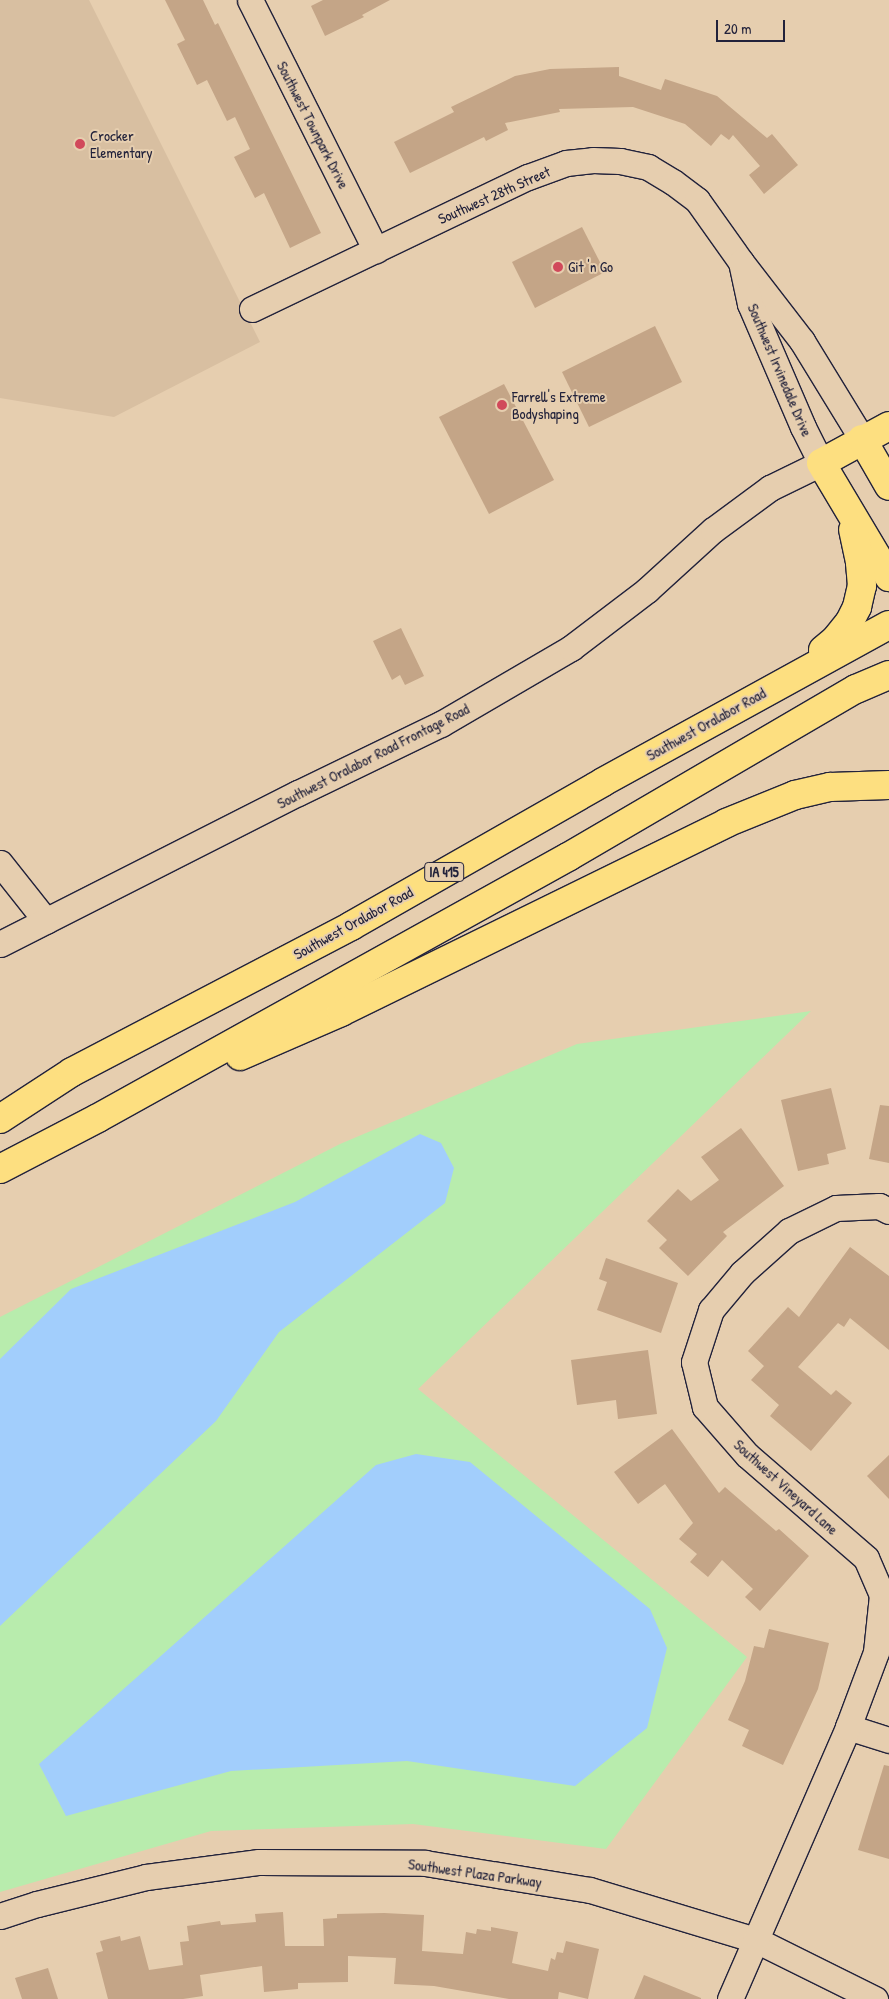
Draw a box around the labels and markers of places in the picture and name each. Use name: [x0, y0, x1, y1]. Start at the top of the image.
place label: Crocker Elementary: [90, 126, 153, 161]
marker: Crocker Elementary: [74, 138, 86, 150]
place label: Git 'n Go: [568, 258, 613, 276]
marker: Git 'n Go: [552, 261, 564, 273]
place label: Farrell's Extreme Bodyshaping: [512, 387, 606, 422]
marker: Farrell's Extreme Bodyshaping: [496, 399, 508, 411]

